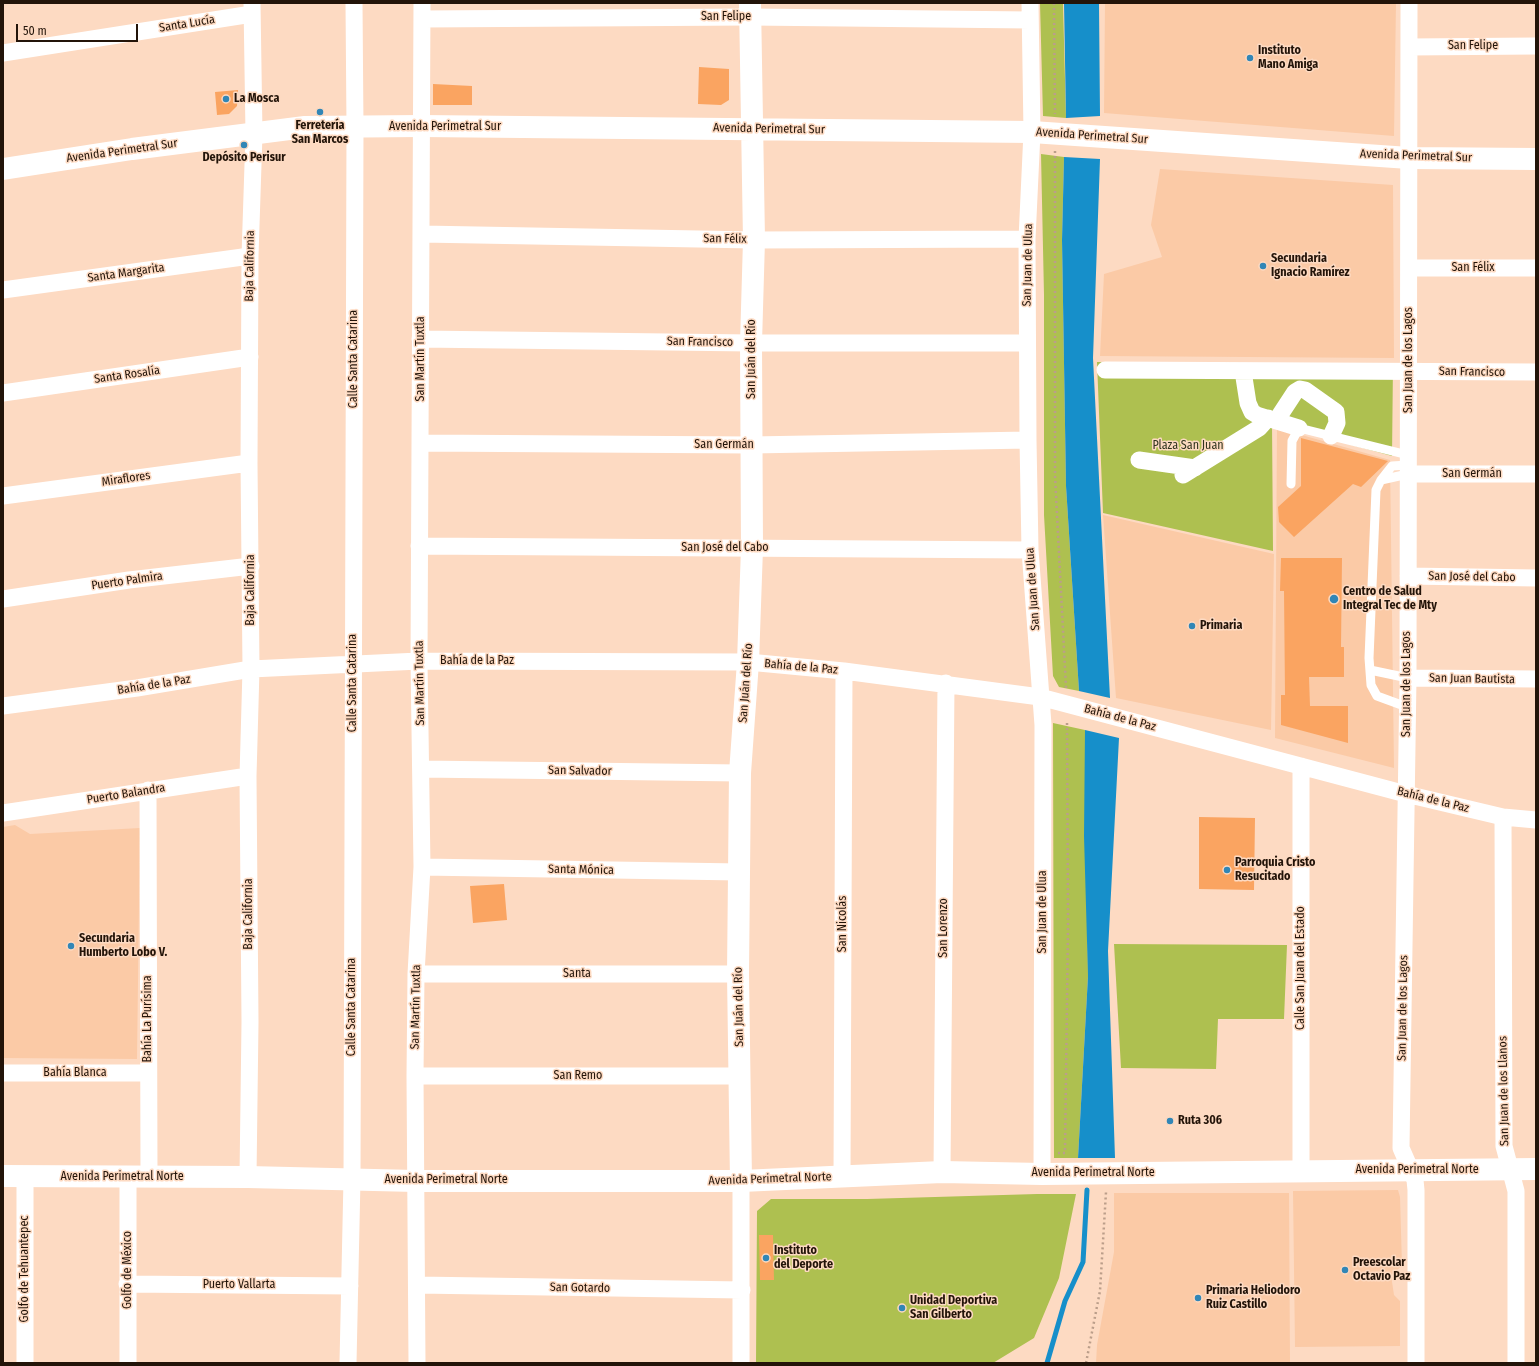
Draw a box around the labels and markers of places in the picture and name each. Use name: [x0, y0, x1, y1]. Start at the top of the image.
place label: Instituto Mano Amiga: [1258, 44, 1318, 72]
marker: Instituto Mano Amiga: [1245, 53, 1255, 63]
place label: La Mosca: [234, 92, 279, 106]
marker: La Mosca: [221, 94, 231, 104]
marker: Ferretería San Marcos: [315, 107, 325, 117]
place label: Ferretería San Marcos: [292, 119, 348, 147]
marker: Depósito Perisur: [239, 140, 249, 150]
place label: Depósito Perisur: [202, 151, 286, 165]
place label: Secundaria Ignacio Ramírez: [1271, 252, 1350, 280]
marker: Secundaria Ignacio Ramírez: [1258, 261, 1268, 271]
place label: Centro de Salud Integral Tec de Mty: [1343, 585, 1437, 613]
marker: Centro de Salud Integral Tec de Mty: [1328, 593, 1340, 605]
place label: Primaria: [1200, 619, 1242, 633]
marker: Primaria: [1187, 621, 1197, 631]
place label: Parroquia Cristo Resucitado: [1235, 856, 1315, 884]
marker: Parroquia Cristo Resucitado: [1222, 865, 1232, 875]
place label: Secundaria Humberto Lobo V.: [79, 932, 167, 960]
marker: Secundaria Humberto Lobo V.: [66, 941, 76, 951]
place label: Ruta 306: [1178, 1114, 1222, 1128]
marker: Ruta 306: [1165, 1116, 1175, 1126]
place label: Instituto del Deporte: [774, 1244, 833, 1272]
marker: Instituto del Deporte: [761, 1253, 771, 1263]
place label: Preescolar Octavio Paz: [1353, 1256, 1410, 1284]
marker: Preescolar Octavio Paz: [1340, 1265, 1350, 1275]
place label: Primaria Heliodoro Ruiz Castillo: [1206, 1284, 1300, 1312]
marker: Primaria Heliodoro Ruiz Castillo: [1193, 1293, 1203, 1303]
place label: Unidad Deportiva San Gilberto: [910, 1294, 997, 1322]
marker: Unidad Deportiva San Gilberto: [897, 1303, 907, 1313]

